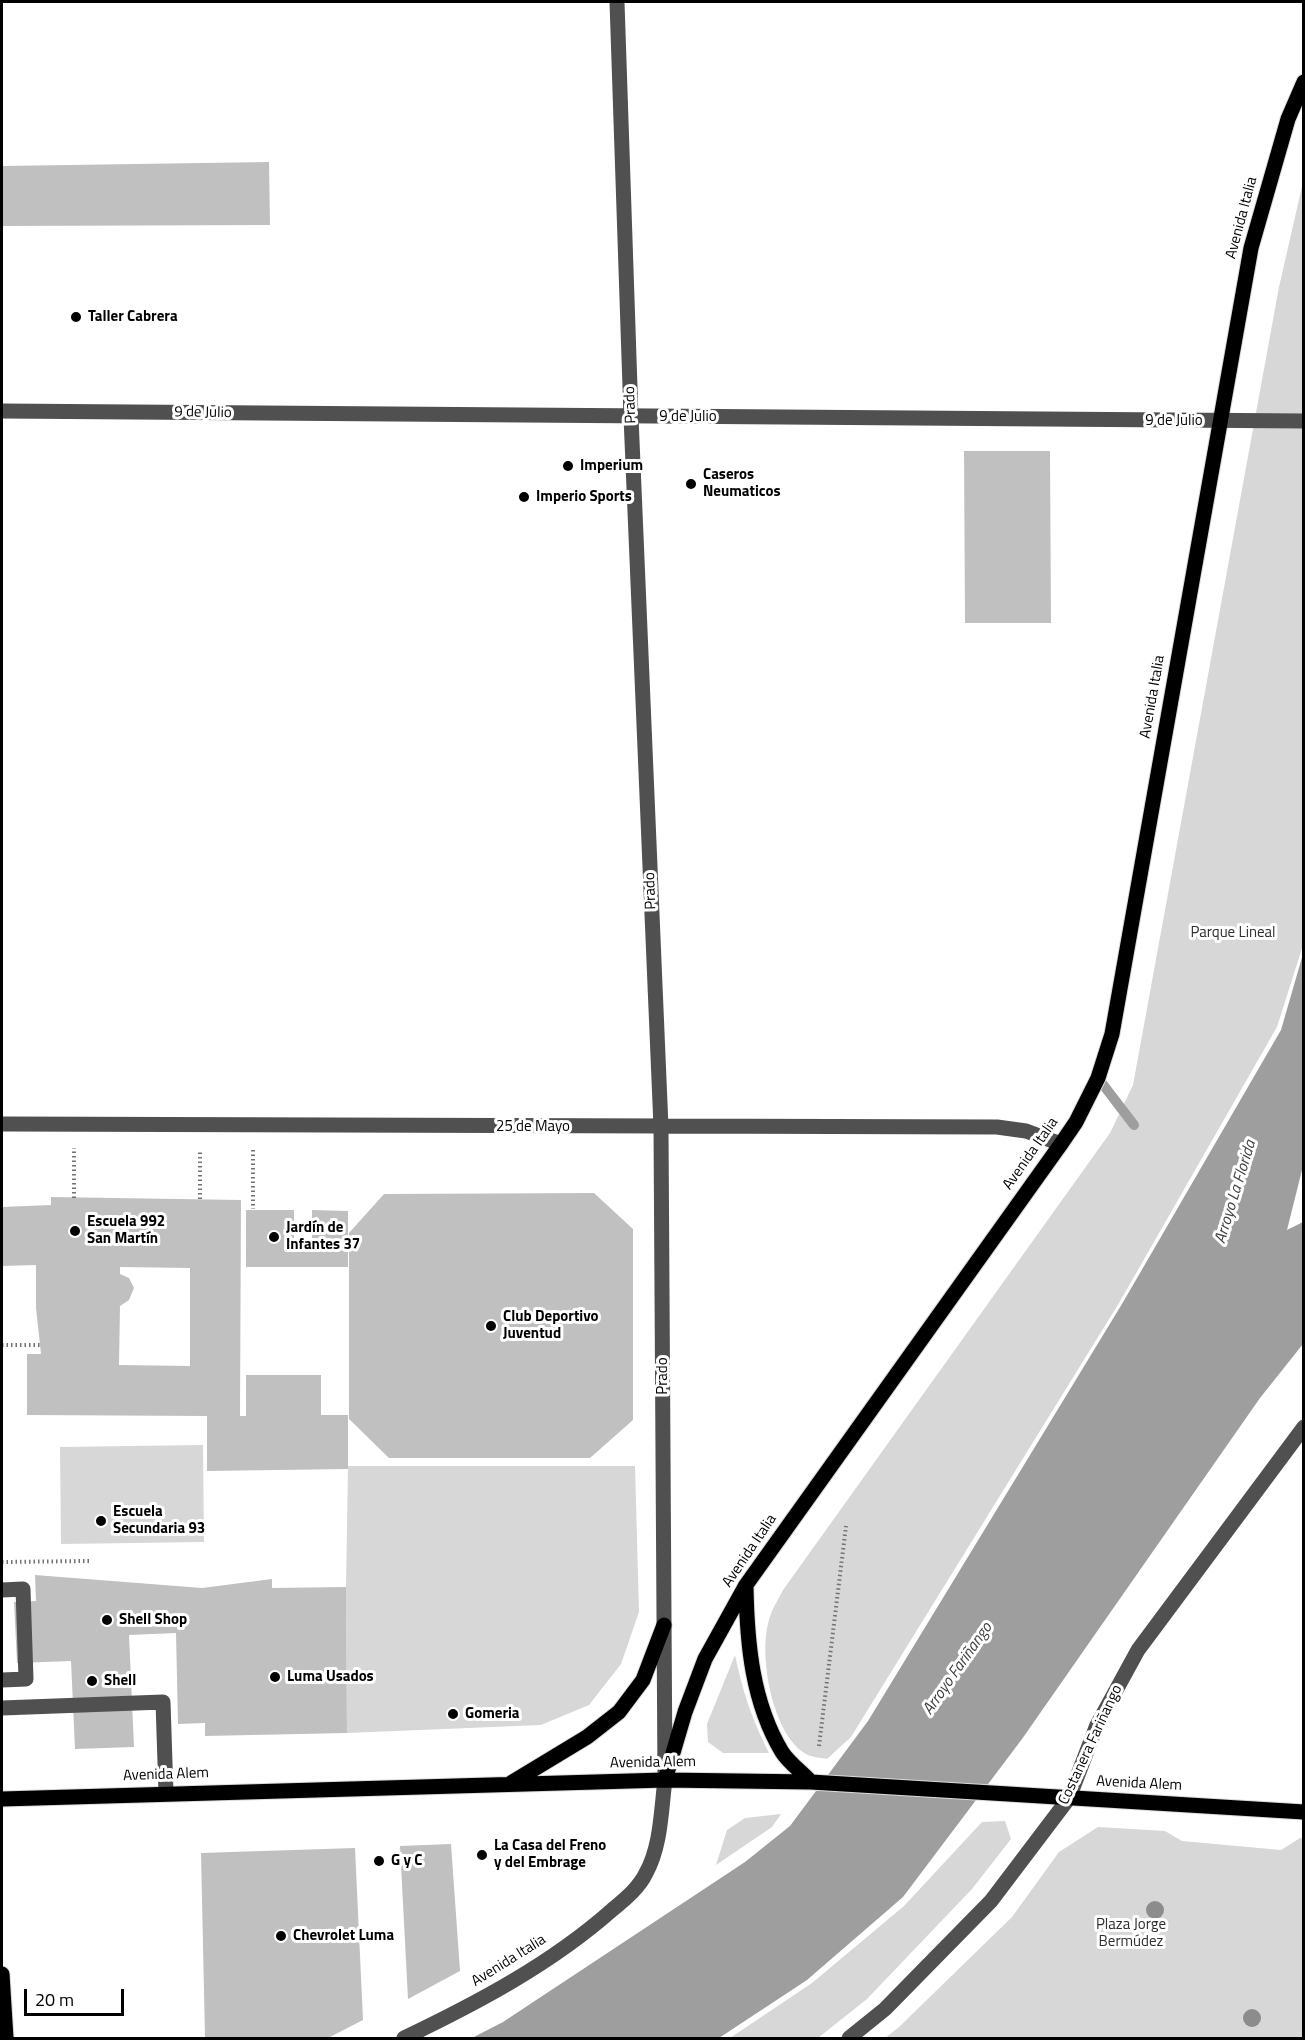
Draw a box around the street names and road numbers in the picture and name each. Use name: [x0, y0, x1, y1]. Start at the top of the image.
street label: Avenida Italia: [1222, 175, 1262, 261]
street label: Prado: [621, 386, 641, 424]
street label: 9 de Julio: [174, 403, 232, 423]
street label: 9 de Julio: [659, 408, 717, 426]
street label: 9 de Julio: [1145, 412, 1203, 430]
street label: Avenida Italia: [1137, 654, 1169, 740]
street label: Prado: [641, 872, 661, 910]
street label: Avenida Italia: [999, 1114, 1063, 1194]
street label: 25 de Mayo: [496, 1118, 570, 1136]
street label: Prado: [654, 1357, 672, 1395]
street label: Avenida Italia: [719, 1511, 781, 1591]
street label: Costanera Fariñango: [1055, 1682, 1127, 1808]
street label: Avenida Alem: [610, 1753, 696, 1773]
street label: Avenida Alem: [123, 1765, 209, 1785]
street label: Avenida Alem: [1096, 1773, 1182, 1795]
street label: Avenida Italia: [469, 1931, 549, 1991]

